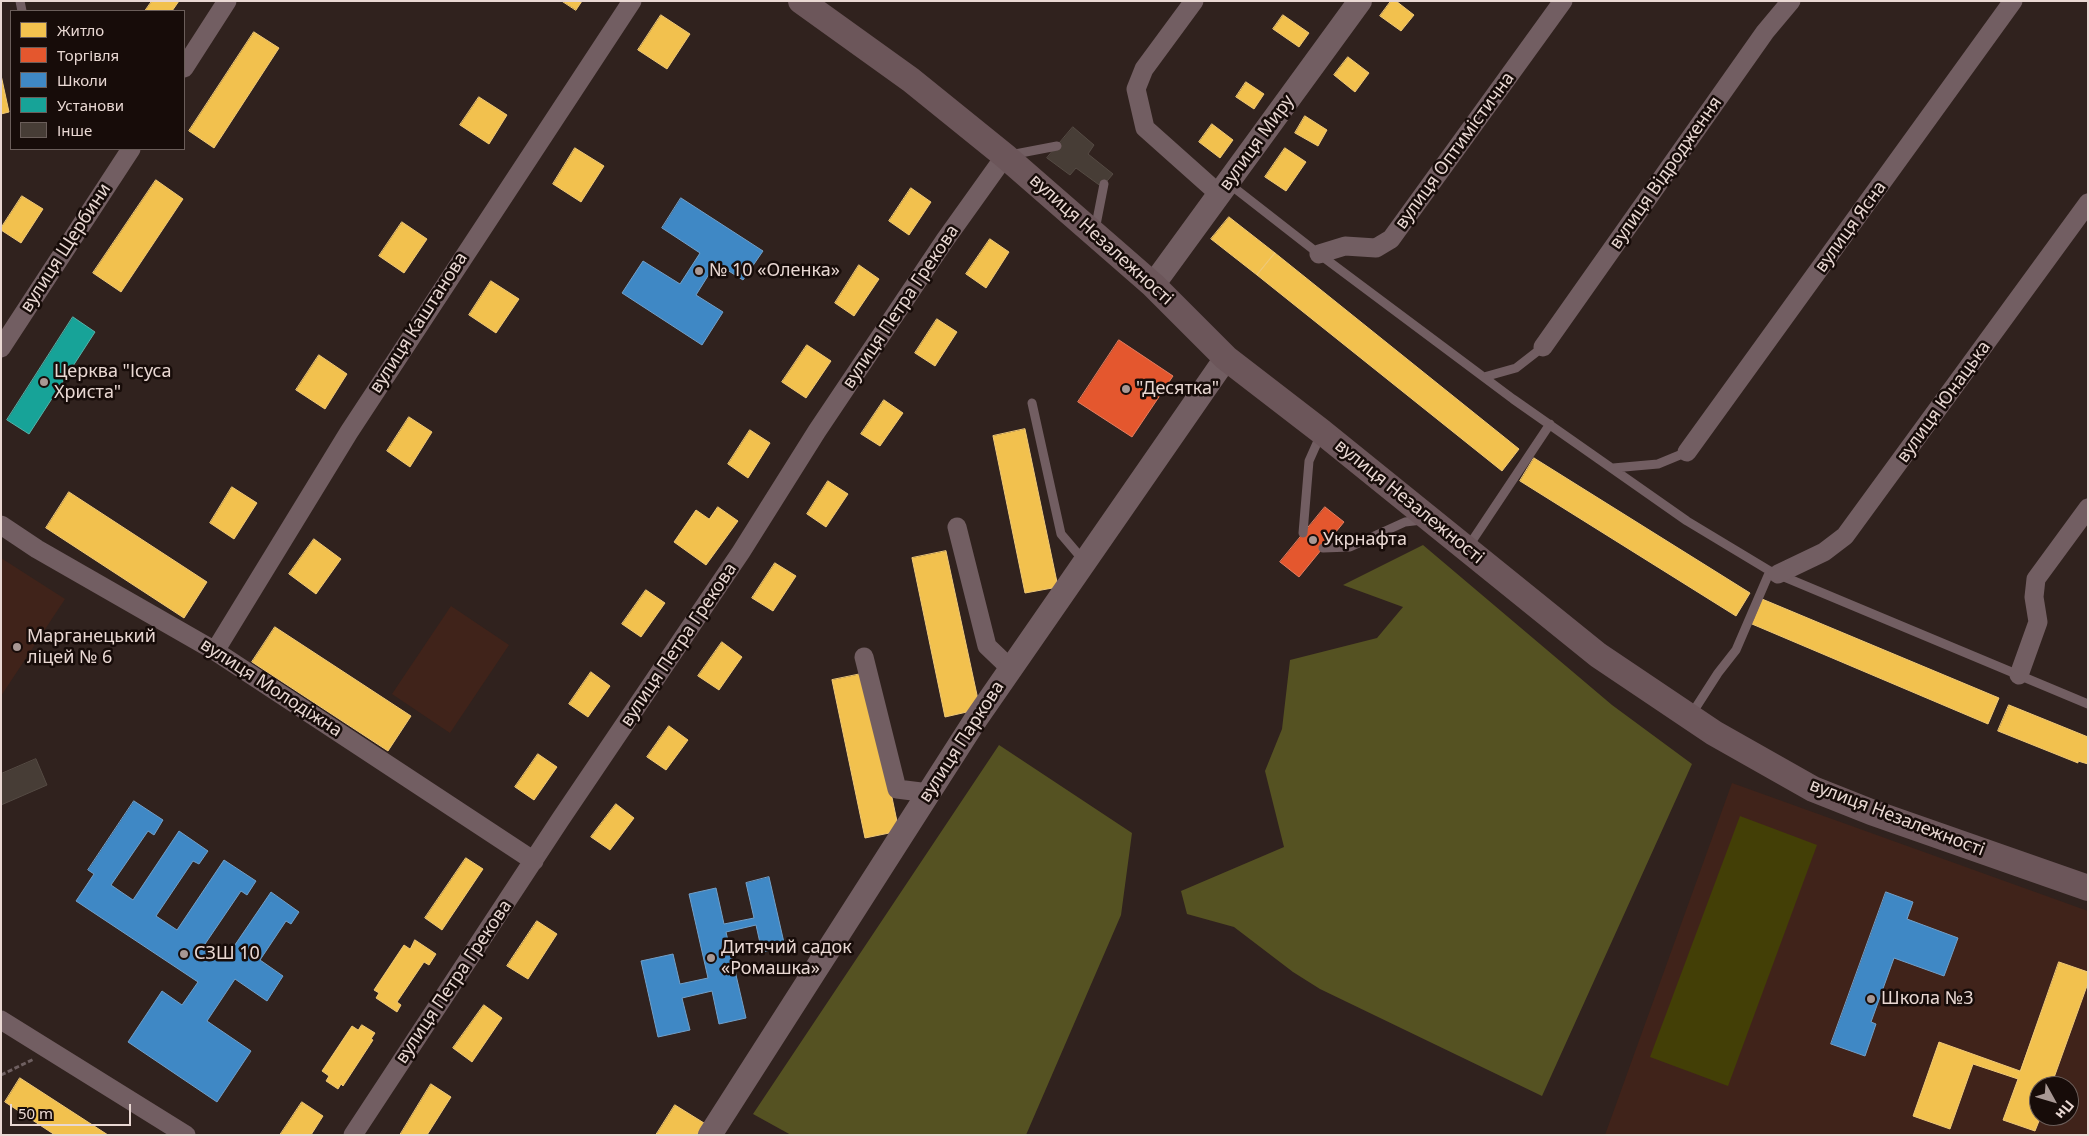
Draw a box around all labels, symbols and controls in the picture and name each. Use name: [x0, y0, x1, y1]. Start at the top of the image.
legend: [10, 10, 185, 150]
text: Житло: [57, 20, 104, 40]
text: Торгівля: [57, 45, 119, 65]
street label: вулиця Оптимістична: [1391, 68, 1519, 234]
text: Школи: [57, 70, 107, 90]
street label: вулиця Миру: [1215, 91, 1299, 195]
street label: вулиця Відродження: [1605, 92, 1727, 254]
text: Установи: [57, 95, 124, 115]
text: Інше: [57, 120, 92, 140]
street label: вулиця Незалежності: [1025, 170, 1177, 310]
street label: вулиця Ясна: [1811, 177, 1891, 277]
street label: вулиця Щербини: [16, 179, 116, 317]
street label: вулиця Петра Грекова: [838, 221, 964, 393]
street label: вулиця Каштанова: [365, 249, 473, 397]
place label: № 10 «Оленка»: [709, 260, 840, 282]
marker: № 10 «Оленка»: [693, 265, 705, 277]
street label: вулиця Юнацька: [1893, 337, 1995, 467]
place label: Церква "Ісуса Христа": [54, 361, 171, 404]
marker: Церква "Ісуса Христа": [38, 376, 50, 388]
place label: "Десятка": [1136, 378, 1219, 400]
marker: "Десятка": [1120, 383, 1132, 395]
street label: вулиця Незалежності: [1330, 435, 1488, 569]
place label: Укрнафта: [1323, 529, 1407, 551]
marker: Укрнафта: [1307, 534, 1319, 546]
street label: вулиця Петра Грекова: [616, 559, 742, 731]
place label: Марганецький ліцей № 6: [27, 626, 156, 669]
street label: вулиця Молодіжна: [196, 634, 346, 742]
marker: Марганецький ліцей № 6: [11, 641, 23, 653]
street label: вулиця Паркова: [915, 677, 1009, 807]
street label: вулиця Незалежності: [1807, 775, 1987, 861]
street label: вулиця Петра Грекова: [391, 896, 517, 1068]
place label: Дитячий садок «Ромашка»: [721, 937, 852, 980]
place label: СЗШ 10: [194, 943, 260, 965]
marker: СЗШ 10: [178, 948, 190, 960]
marker: Дитячий садок «Ромашка»: [705, 952, 717, 964]
place label: Школа №3: [1881, 988, 1973, 1010]
marker: Школа №3: [1865, 993, 1877, 1005]
north arrow: [2029, 1076, 2079, 1126]
scale bar: [12, 1094, 134, 1126]
text: Пн: [2052, 1096, 2079, 1124]
text: 50 m: [18, 1103, 53, 1123]

